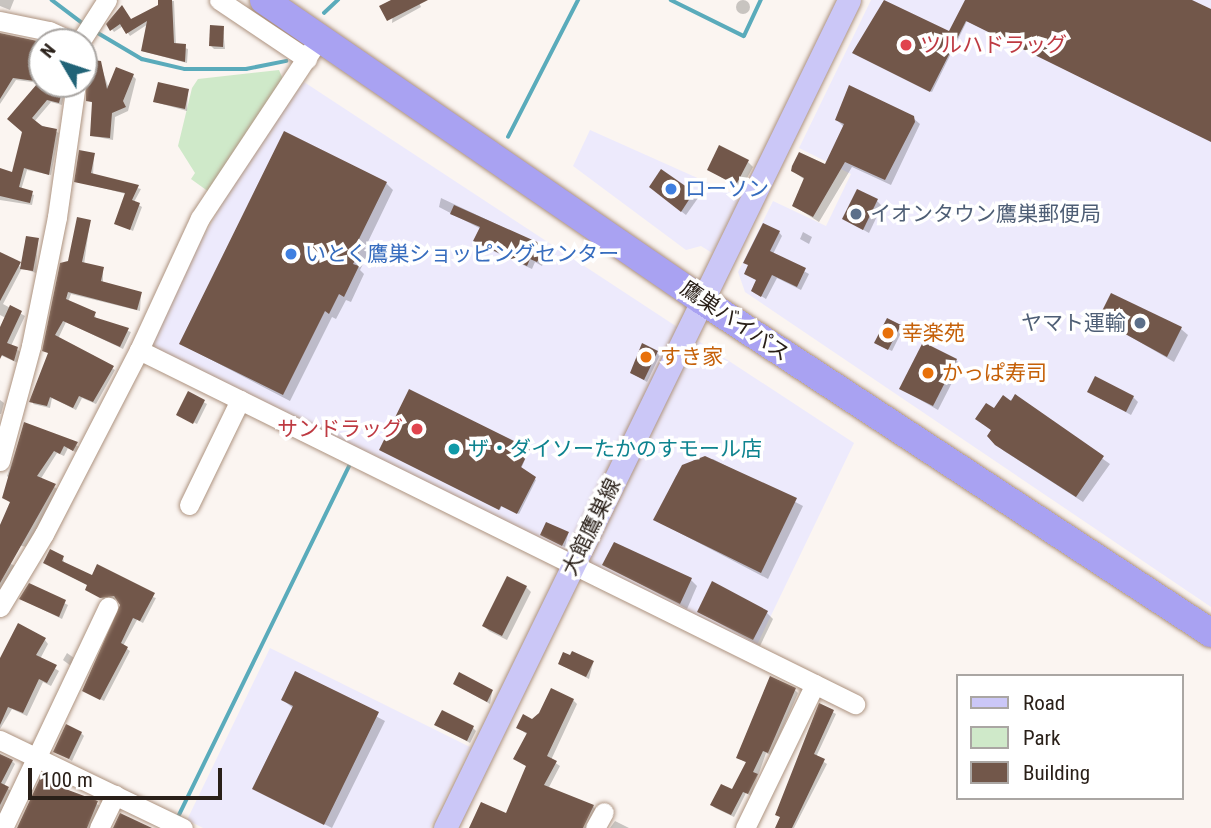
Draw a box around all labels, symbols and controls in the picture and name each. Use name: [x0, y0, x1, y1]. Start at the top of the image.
north arrow: [28, 28, 98, 98]
place label: ツルハドラッグ: [920, 32, 1067, 58]
marker: ツルハドラッグ: [898, 37, 914, 53]
text: N: [35, 39, 60, 62]
place label: ローソン: [685, 176, 769, 202]
marker: ローソン: [663, 181, 679, 197]
place label: イオンタウン鷹巣郵便局: [870, 201, 1101, 227]
marker: イオンタウン鷹巣郵便局: [848, 206, 864, 222]
place label: いとく鷹巣ショッピングセンター: [305, 241, 620, 267]
marker: いとく鷹巣ショッピングセンター: [283, 246, 299, 262]
street label: 鷹巣バイパス: [676, 275, 794, 367]
place label: ヤマト運輸: [1021, 310, 1126, 336]
marker: ヤマト運輸: [1132, 315, 1148, 331]
place label: 幸楽苑: [902, 320, 965, 346]
marker: 幸楽苑: [880, 325, 896, 341]
place label: すき家: [660, 344, 723, 370]
marker: すき家: [638, 349, 654, 365]
place label: かっぱ寿司: [942, 360, 1047, 386]
marker: かっぱ寿司: [920, 365, 936, 381]
place label: サンドラッグ: [277, 416, 403, 442]
marker: サンドラッグ: [409, 421, 425, 437]
place label: ザ・ダイソーたかのすモール店: [468, 436, 762, 462]
marker: ザ・ダイソーたかのすモール店: [446, 441, 462, 457]
street label: 大館鷹巣線: [557, 474, 625, 580]
legend: [956, 674, 1183, 800]
text: Road: [1023, 691, 1065, 715]
text: Park: [1023, 726, 1060, 750]
scale bar: [32, 754, 226, 798]
text: Building: [1023, 761, 1090, 785]
text: 100 m: [41, 768, 93, 792]

